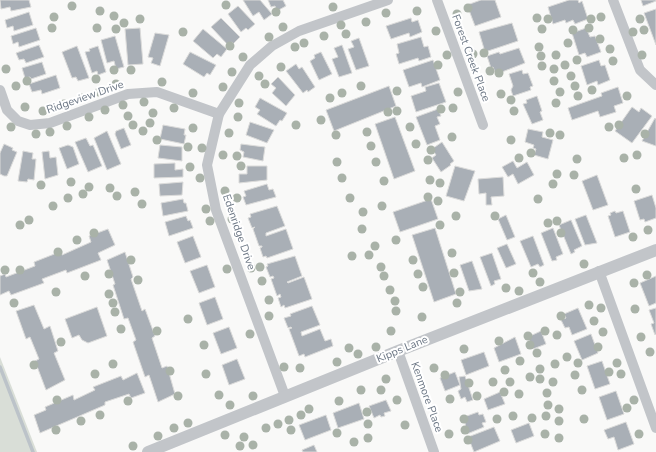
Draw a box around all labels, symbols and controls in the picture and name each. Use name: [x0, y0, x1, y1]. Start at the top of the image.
street label: Forest Creek Place: [448, 12, 494, 104]
street label: Ridgeview Drive: [44, 77, 126, 117]
street label: Edenridge Drive: [219, 192, 259, 272]
street label: Kipps Lane: [374, 332, 430, 366]
street label: Kenmore Place: [407, 360, 447, 434]

